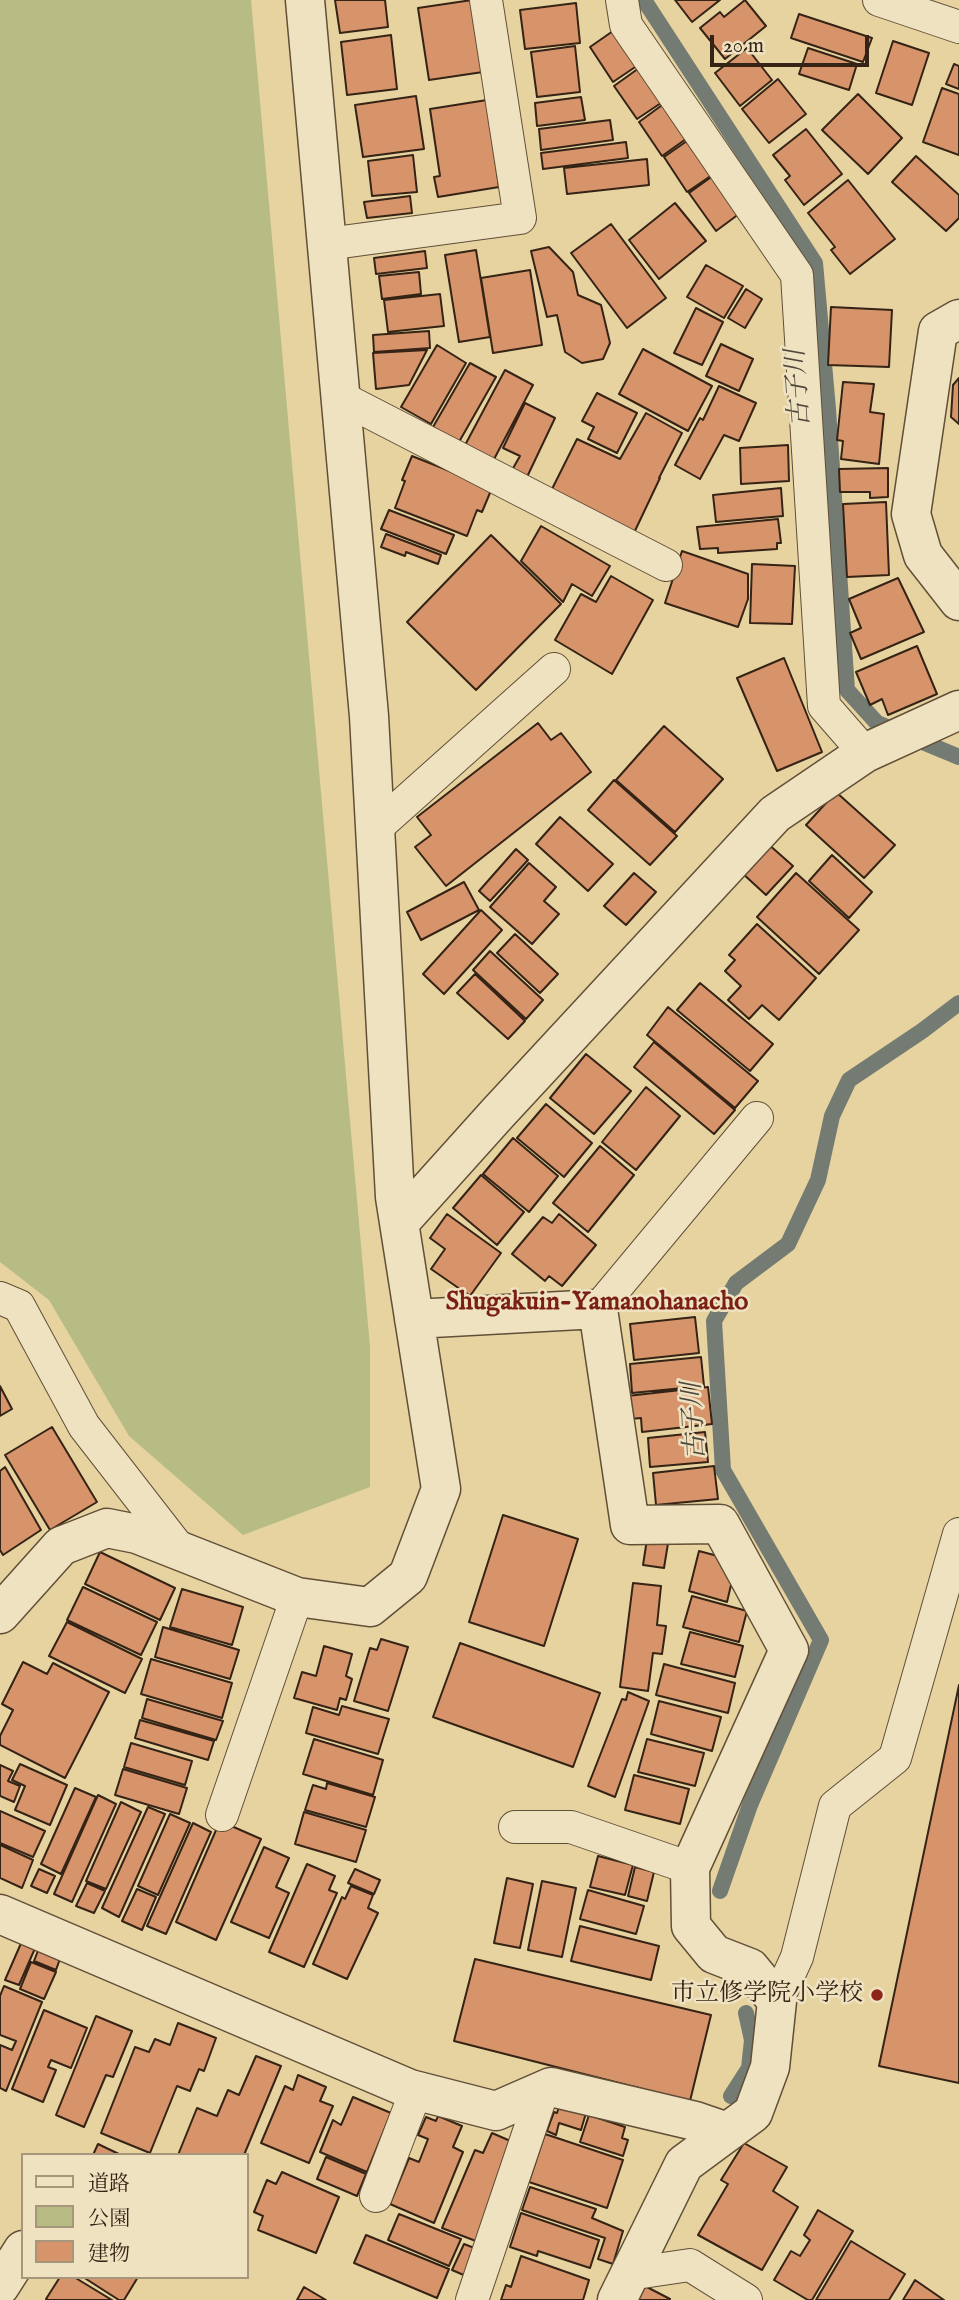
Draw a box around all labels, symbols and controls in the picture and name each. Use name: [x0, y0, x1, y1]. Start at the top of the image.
scale bar: [714, 21, 873, 65]
text: 20 m: [723, 33, 764, 60]
water label: 古子川: [782, 348, 818, 428]
district label: Shugakuin-Yamanohanacho: [446, 1288, 748, 1320]
water label: 古子川: [678, 1381, 714, 1461]
place label: 市立修学院小学校: [671, 1981, 863, 2009]
marker: 市立修学院小学校: [869, 1987, 885, 2003]
legend: [21, 2153, 248, 2279]
text: 道路: [88, 2171, 130, 2198]
text: 公園: [88, 2206, 130, 2233]
text: 建物: [88, 2241, 130, 2268]

